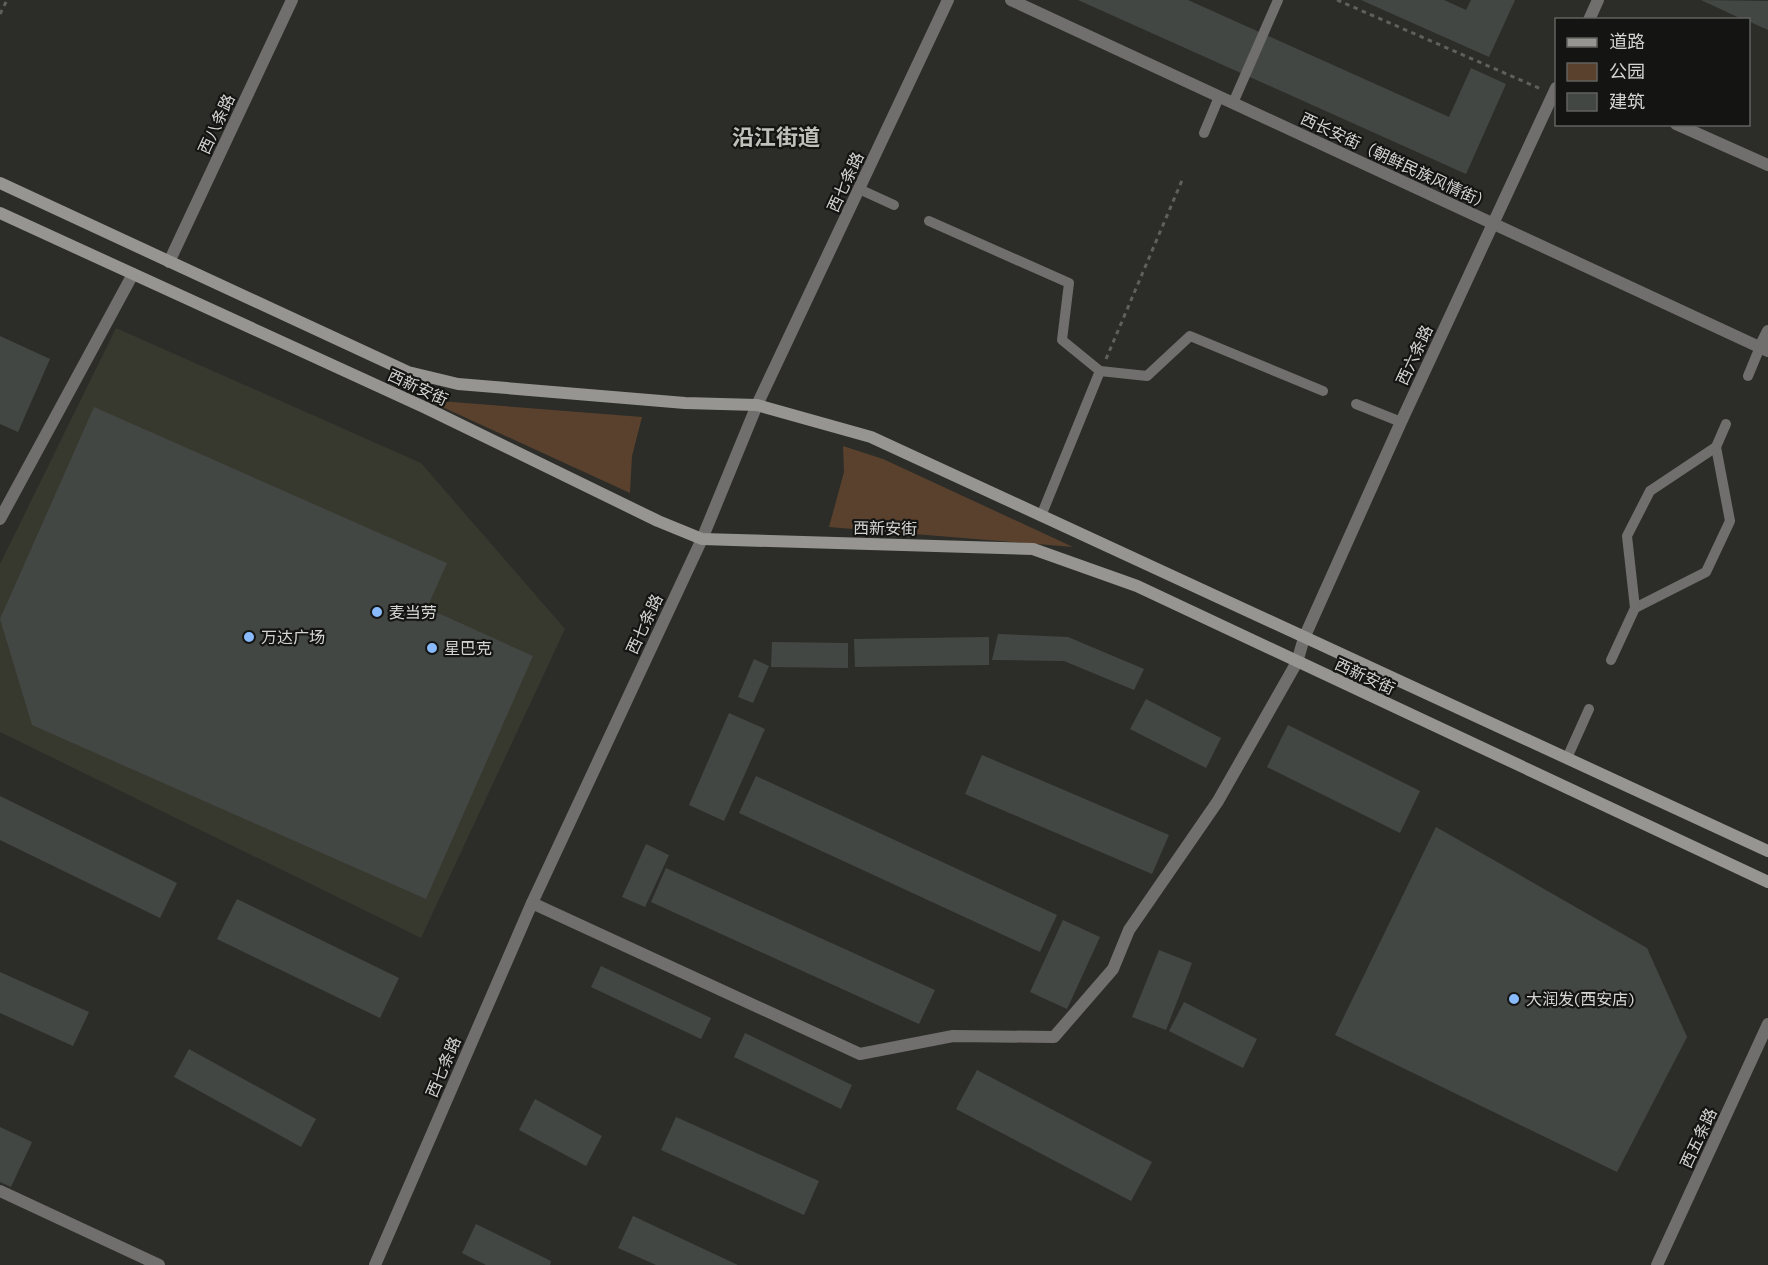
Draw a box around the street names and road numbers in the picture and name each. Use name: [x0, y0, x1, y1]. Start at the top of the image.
street label: 西八条路: [193, 91, 238, 157]
street label: 西长安街（朝鲜民族风情街）: [1298, 108, 1494, 213]
street label: 西七条路: [822, 149, 867, 215]
street label: 西六条路: [1391, 322, 1436, 388]
street label: 西新安街: [385, 364, 451, 409]
street label: 西新安街: [853, 517, 917, 538]
street label: 西七条路: [621, 591, 666, 657]
street label: 西新安街: [1332, 653, 1398, 698]
street label: 西七条路: [421, 1034, 464, 1100]
street label: 西五条路: [1675, 1105, 1720, 1171]

